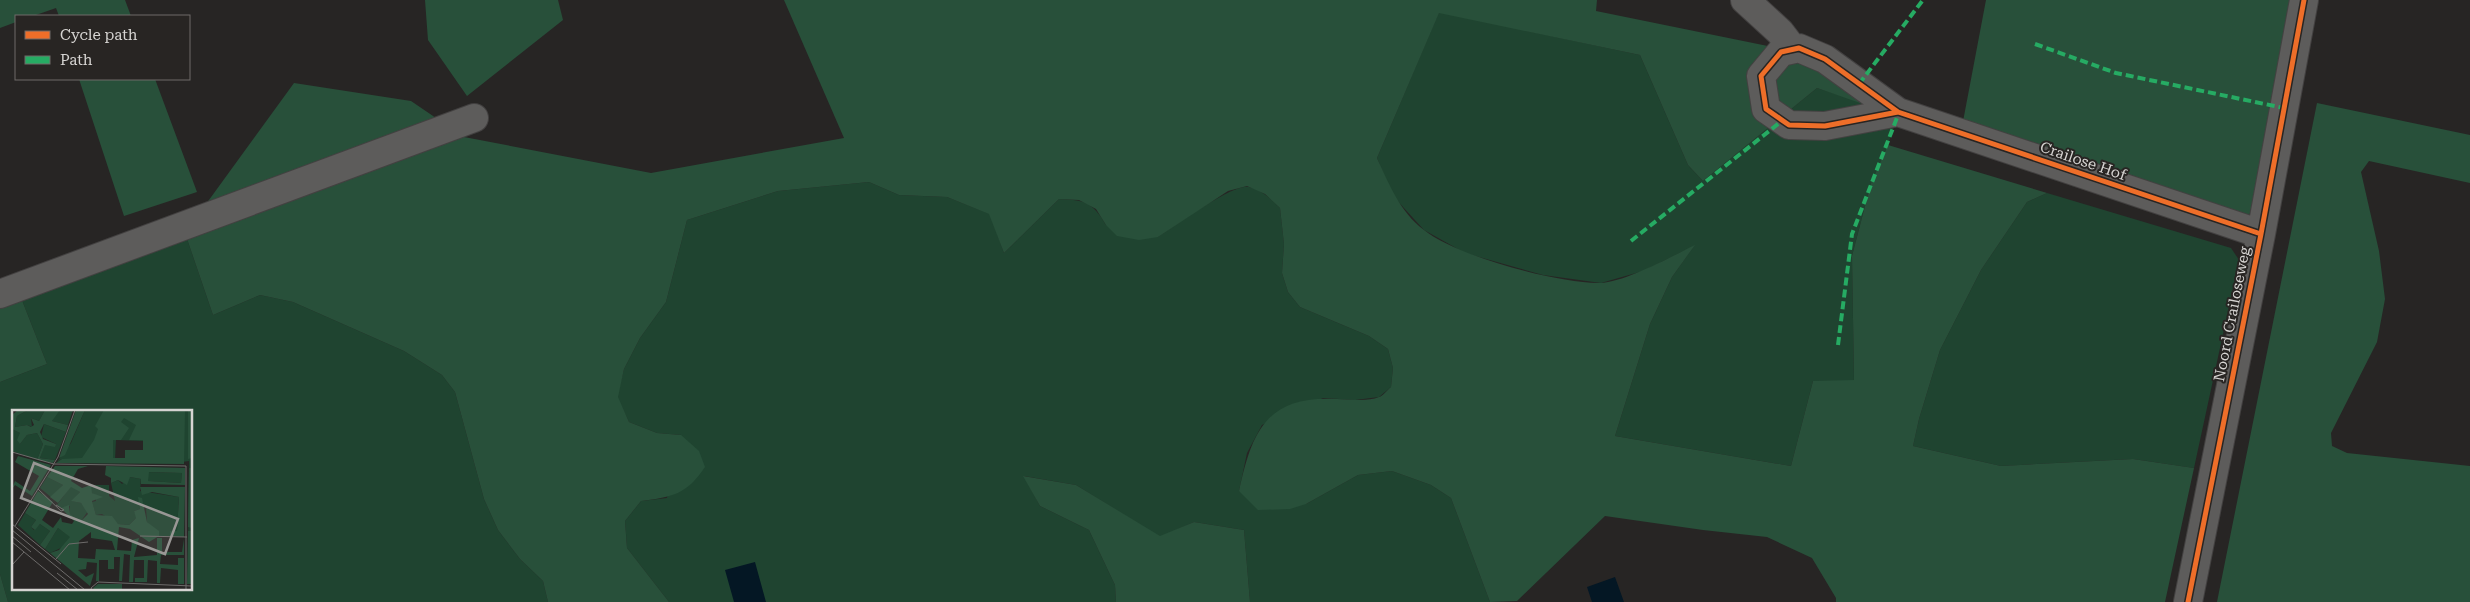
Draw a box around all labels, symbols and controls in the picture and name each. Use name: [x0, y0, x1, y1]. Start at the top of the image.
legend: [15, 15, 190, 80]
text: Cycle path: [60, 26, 138, 44]
text: Path: [60, 51, 93, 69]
street label: Crailose Hof: [2038, 138, 2130, 185]
street label: Noord Crailoseweg: [2210, 244, 2254, 383]
inset map: [12, 410, 192, 590]

